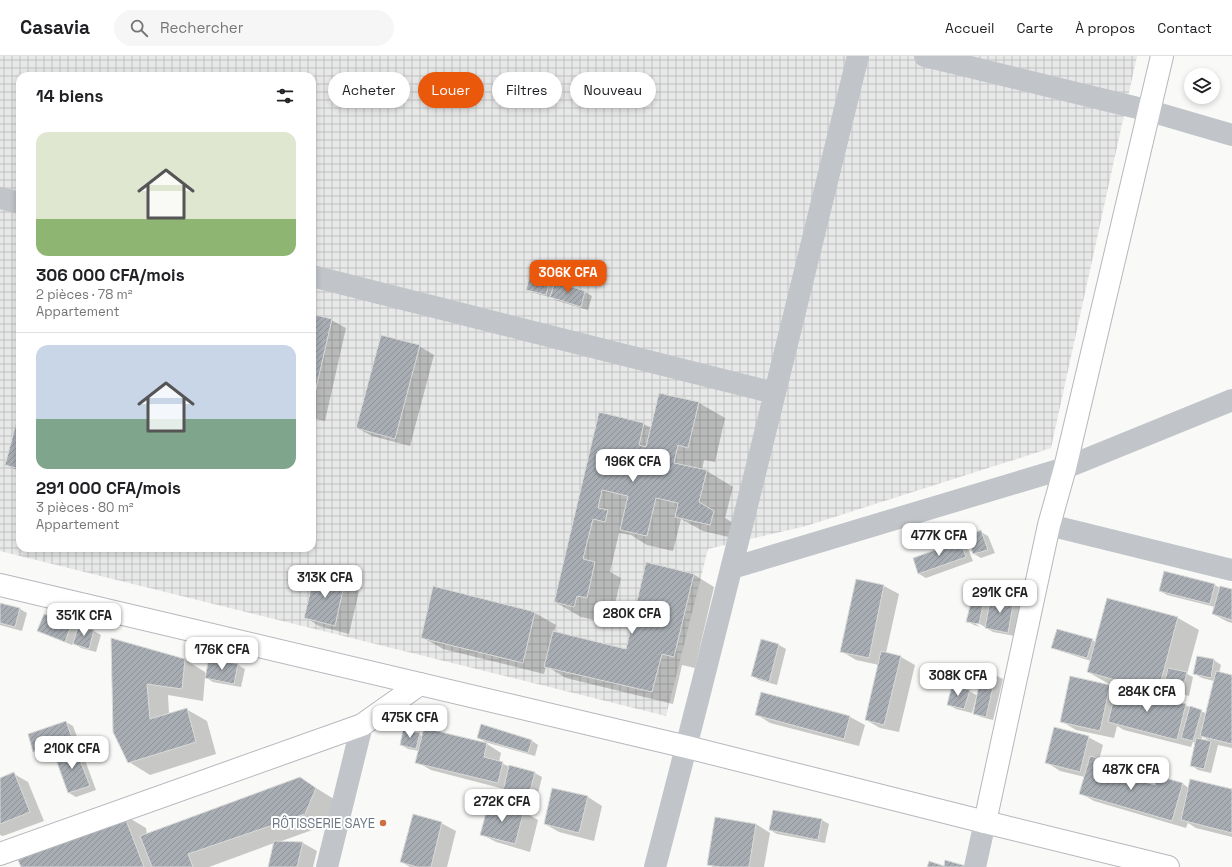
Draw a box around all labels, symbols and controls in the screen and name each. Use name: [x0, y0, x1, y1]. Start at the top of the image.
search box: [114, 10, 394, 46]
text: Casavia: [20, 15, 90, 40]
icon: search: [128, 17, 150, 39]
text: Rechercher: [160, 18, 243, 37]
text: Accueil: [945, 19, 994, 37]
text: Carte: [1016, 19, 1053, 37]
text: À propos: [1075, 19, 1135, 37]
text: Contact: [1157, 19, 1212, 37]
map controls: [1184, 68, 1220, 104]
button: layers: [1184, 68, 1220, 104]
chip: Acheter: [328, 72, 410, 108]
chip: Louer: [418, 72, 484, 108]
chip: Filtres: [492, 72, 562, 108]
chip: Nouveau: [570, 72, 656, 108]
text: 14 biens: [36, 85, 103, 107]
icon: filters: [274, 85, 296, 107]
icon: home: [130, 158, 202, 230]
pin: 306K CFA: [527, 260, 609, 294]
text: 306 000 CFA/mois: [36, 264, 185, 286]
text: 306K CFA: [539, 264, 597, 281]
text: 2 pièces · 78 m²: [36, 286, 133, 303]
text: Appartement: [36, 303, 119, 320]
icon: home: [130, 371, 202, 443]
pin: 196K CFA: [592, 449, 674, 483]
text: 196K CFA: [605, 453, 661, 470]
text: 291 000 CFA/mois: [36, 477, 181, 499]
text: 3 pièces · 80 m²: [36, 499, 134, 516]
text: Appartement: [36, 516, 119, 533]
pin: 477K CFA: [898, 523, 980, 557]
text: 477K CFA: [911, 527, 967, 544]
pin: 313K CFA: [284, 565, 366, 599]
text: 313K CFA: [297, 569, 353, 586]
pin: 291K CFA: [959, 580, 1041, 614]
text: 291K CFA: [972, 584, 1028, 601]
pin: 280K CFA: [591, 601, 673, 635]
pin: 351K CFA: [43, 603, 125, 637]
text: 280K CFA: [603, 605, 661, 622]
text: 351K CFA: [56, 607, 112, 624]
pin: 176K CFA: [181, 637, 263, 671]
text: 176K CFA: [194, 641, 250, 658]
pin: 308K CFA: [917, 663, 999, 697]
text: 308K CFA: [929, 667, 987, 684]
pin: 284K CFA: [1106, 679, 1188, 713]
text: 284K CFA: [1118, 683, 1176, 700]
pin: 475K CFA: [369, 705, 451, 739]
text: 475K CFA: [381, 709, 439, 726]
pin: 210K CFA: [31, 736, 113, 770]
text: 210K CFA: [44, 740, 100, 757]
pin: 487K CFA: [1090, 757, 1172, 791]
text: 487K CFA: [1102, 761, 1160, 778]
pin: 272K CFA: [461, 789, 543, 823]
text: 272K CFA: [474, 793, 530, 810]
place label: RÔTISSERIE SAYE: [272, 815, 375, 832]
marker: RÔTISSERIE SAYE: [378, 818, 388, 828]

